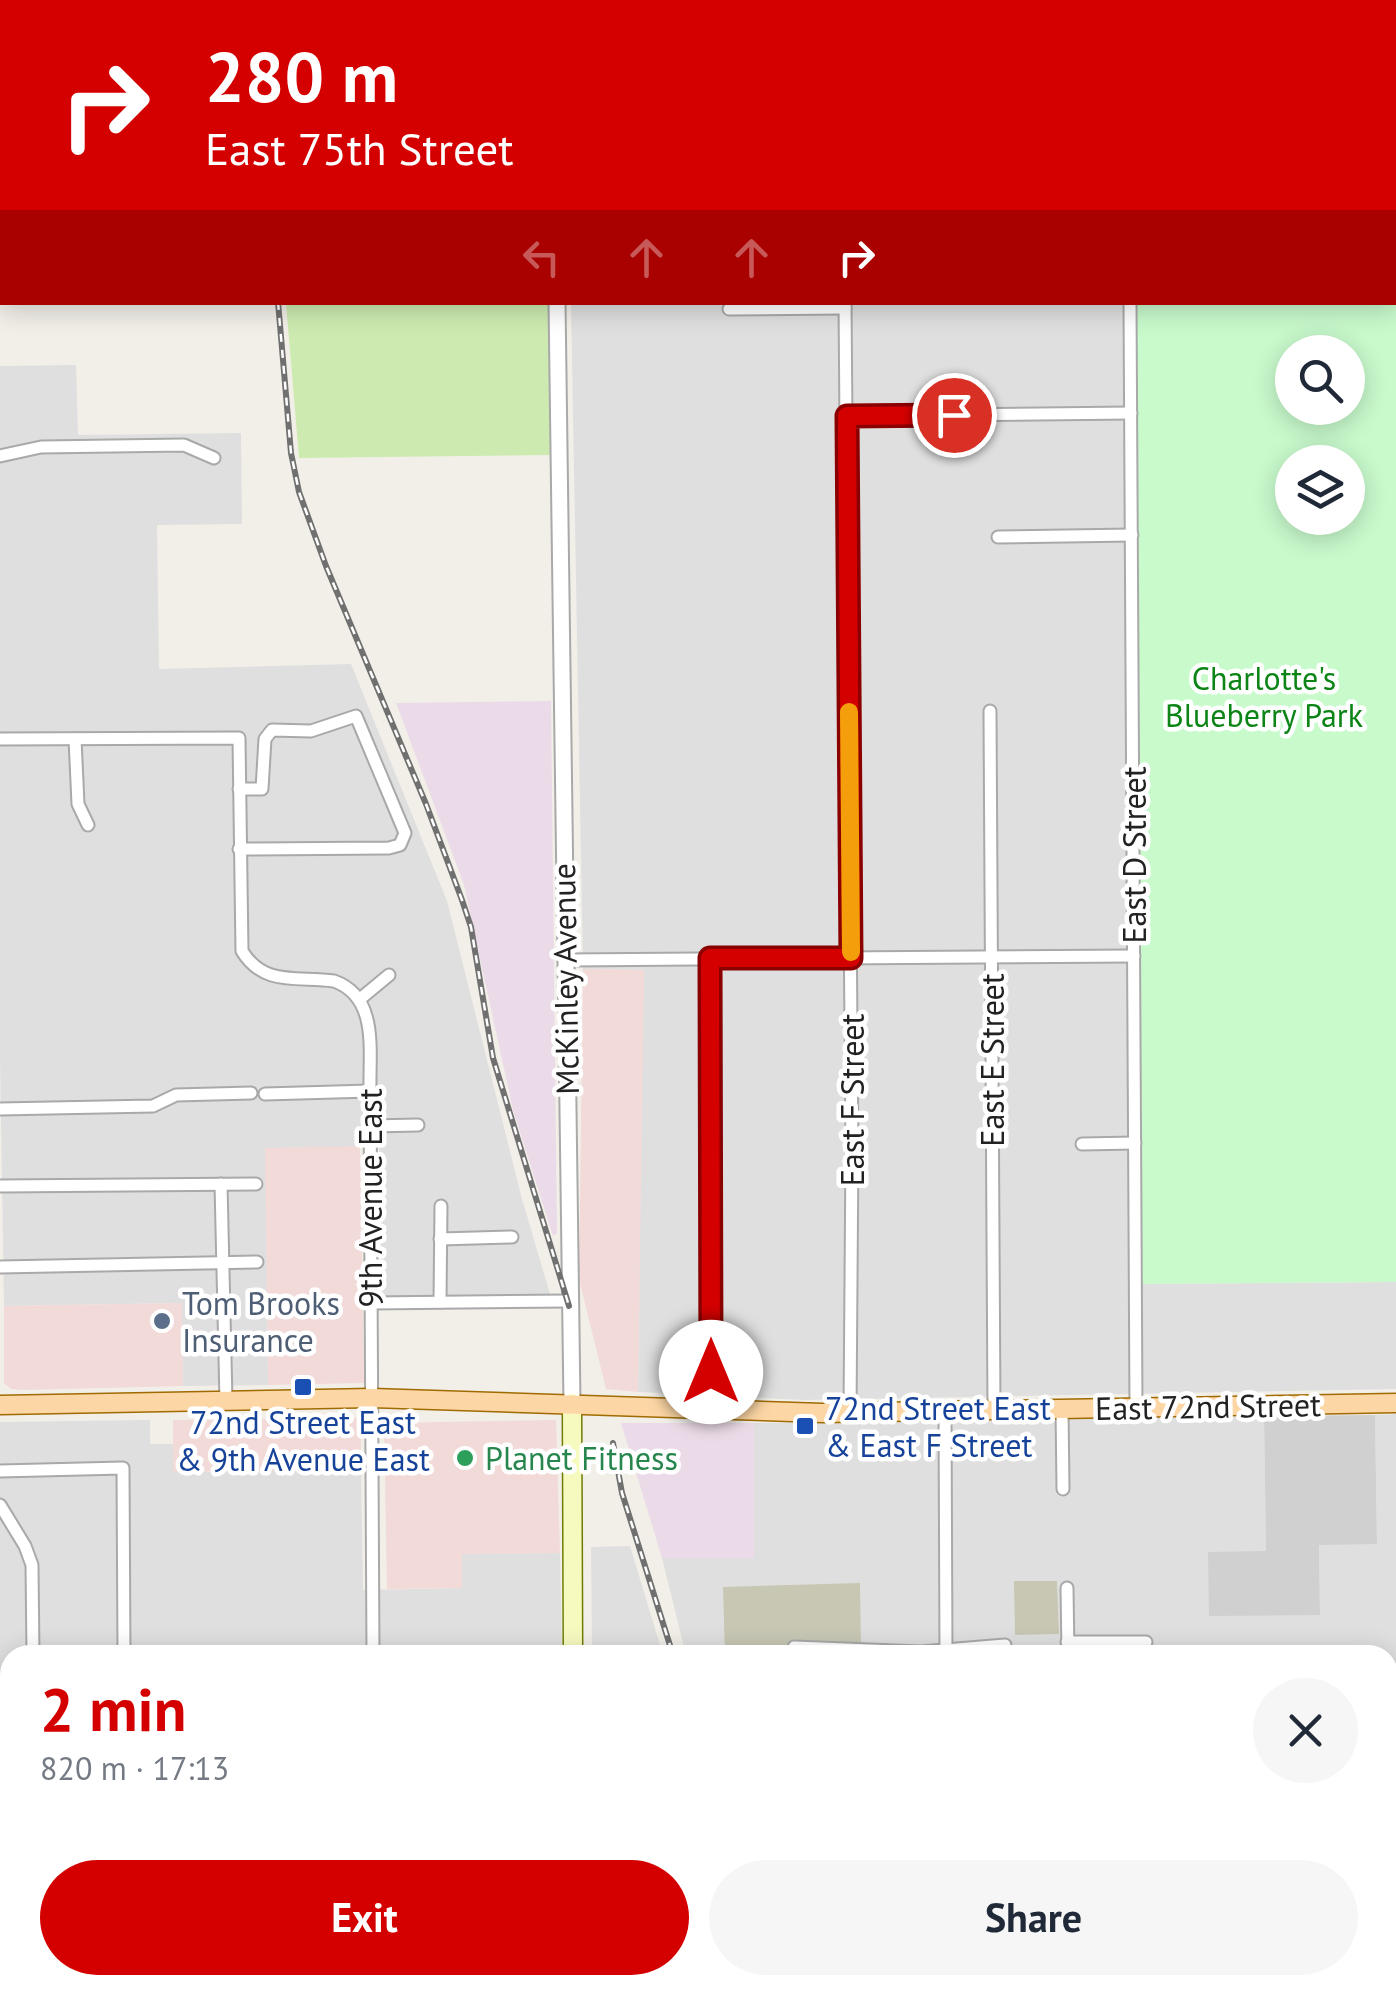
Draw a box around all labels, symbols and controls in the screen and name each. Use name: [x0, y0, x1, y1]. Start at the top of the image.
text: 280 m: [205, 31, 398, 121]
icon: right: [40, 40, 170, 170]
text: East 75th Street: [205, 119, 514, 177]
icon: left: [514, 230, 569, 285]
icon: ahead: [619, 230, 674, 285]
icon: ahead: [724, 230, 779, 285]
icon: right: [829, 230, 884, 285]
map controls: [1275, 335, 1365, 535]
button: search: [1275, 335, 1365, 425]
pin: [912, 373, 997, 458]
icon: arrive: [927, 388, 982, 443]
button: layers: [1275, 445, 1365, 535]
park label: Charlotte's Blueberry Park: [1165, 657, 1364, 736]
street label: East D Street: [1113, 766, 1155, 944]
street label: McKinley Avenue: [542, 863, 588, 1095]
street label: East E Street: [971, 973, 1013, 1147]
street label: East F Street: [831, 1014, 873, 1186]
street label: 9th Avenue East: [349, 1088, 391, 1308]
place label: Tom Brooks Insurance: [182, 1282, 340, 1361]
marker: Tom Brooks Insurance: [151, 1310, 173, 1332]
position arrow: [659, 1320, 763, 1424]
marker: 72nd Street East & 9th Avenue East: [292, 1376, 314, 1398]
street label: East 72nd Street: [1095, 1383, 1321, 1429]
place label: 72nd Street East & East F Street: [825, 1387, 1051, 1466]
place label: 72nd Street East & 9th Avenue East: [176, 1401, 430, 1480]
marker: 72nd Street East & East F Street: [794, 1415, 816, 1437]
place label: Planet Fitness: [485, 1437, 678, 1479]
marker: Planet Fitness: [454, 1447, 476, 1469]
text: 2 min: [40, 1670, 186, 1748]
button: close: [1253, 1678, 1358, 1783]
text: 820 m · 17:13: [40, 1747, 229, 1789]
button: Exit: [40, 1860, 689, 1975]
button: Share: [709, 1860, 1358, 1975]

